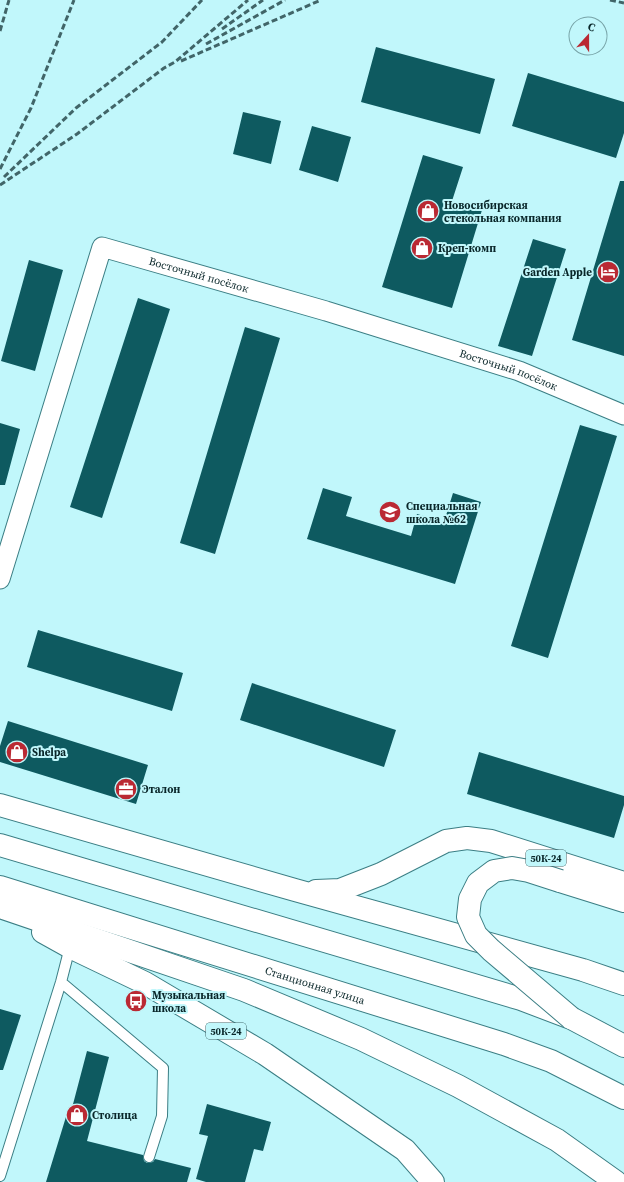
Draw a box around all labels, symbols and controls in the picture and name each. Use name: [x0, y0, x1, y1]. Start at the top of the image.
north arrow: [568, 16, 608, 56]
text: С: [586, 19, 597, 35]
shop icon: Новосибирская стекольная компания: [415, 198, 441, 224]
place label: Новосибирская стекольная компания: [444, 198, 562, 226]
shop icon: Креп-комп: [409, 235, 435, 261]
place label: Креп-комп: [438, 241, 496, 256]
street label: Восточный посёлок: [147, 253, 250, 296]
hotel icon: Garden Apple: [595, 259, 621, 285]
place label: Garden Apple: [523, 265, 592, 280]
street label: Восточный посёлок: [458, 345, 560, 394]
school or university icon: Специальная школа №62: [377, 499, 403, 525]
place label: Специальная школа №62: [406, 499, 478, 527]
shop icon: Shelpa: [4, 739, 30, 765]
place label: Shelpa: [32, 745, 66, 760]
office icon: Эталон: [113, 776, 139, 802]
place label: Эталон: [142, 782, 180, 797]
road number: 50К-24: [526, 850, 566, 866]
street label: Станционная улица: [263, 963, 367, 1008]
bus stop icon: Музыкальная школа: [123, 988, 149, 1014]
place label: Музыкальная школа: [152, 988, 225, 1016]
road number: 50К-24: [206, 1023, 246, 1039]
shop icon: Столица: [64, 1102, 90, 1128]
place label: Столица: [92, 1108, 137, 1123]

